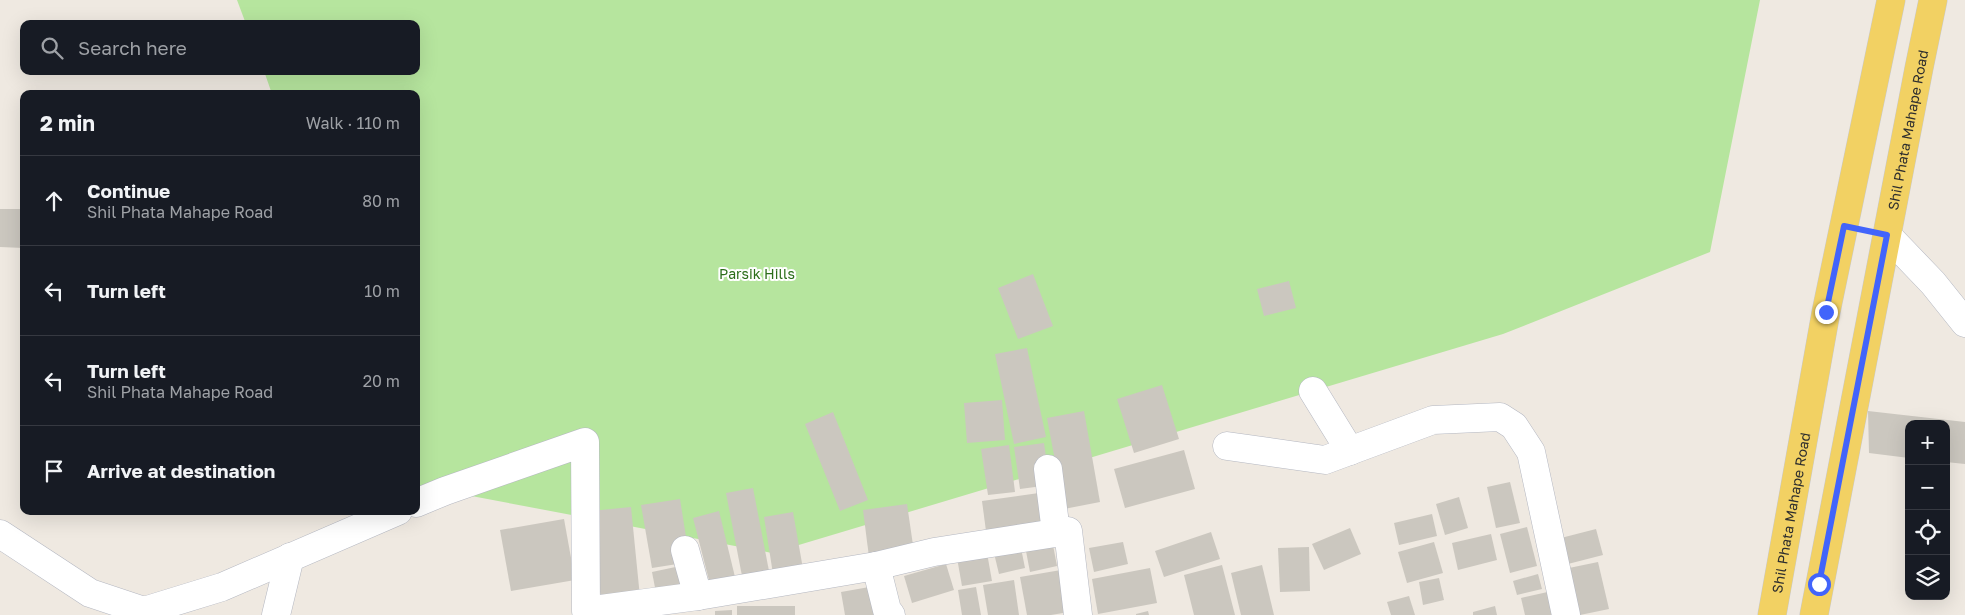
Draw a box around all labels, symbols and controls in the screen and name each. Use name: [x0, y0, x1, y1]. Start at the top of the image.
search box: [20, 20, 420, 75]
icon: search: [38, 34, 66, 62]
text: Search here: [78, 36, 187, 59]
street label: Shil Phata Mahape Road: [1883, 48, 1931, 212]
text: 2 min: [40, 110, 95, 136]
text: Walk · 110 m: [306, 113, 400, 133]
text: Continue: [87, 179, 170, 202]
icon: ahead: [40, 187, 68, 215]
text: 80 m: [362, 191, 400, 211]
text: Shil Phata Mahape Road: [87, 202, 273, 222]
park label: Parsik Hills: [719, 265, 795, 282]
icon: left: [40, 277, 68, 305]
text: Turn left: [87, 279, 166, 302]
text: 10 m: [364, 281, 400, 301]
route end: [1815, 301, 1838, 324]
text: Turn left: [87, 359, 166, 382]
icon: left: [40, 367, 68, 395]
text: 20 m: [363, 371, 400, 391]
text: Shil Phata Mahape Road: [87, 382, 273, 402]
map controls: [1905, 420, 1950, 600]
button: +: [1905, 420, 1950, 465]
street label: Shil Phata Mahape Road: [1768, 431, 1813, 594]
icon: arrive: [40, 457, 68, 485]
text: Arrive at destination: [87, 459, 275, 482]
button: −: [1905, 465, 1950, 510]
button: locate: [1905, 510, 1950, 555]
button: layers: [1905, 555, 1950, 600]
route start: [1808, 573, 1831, 596]

